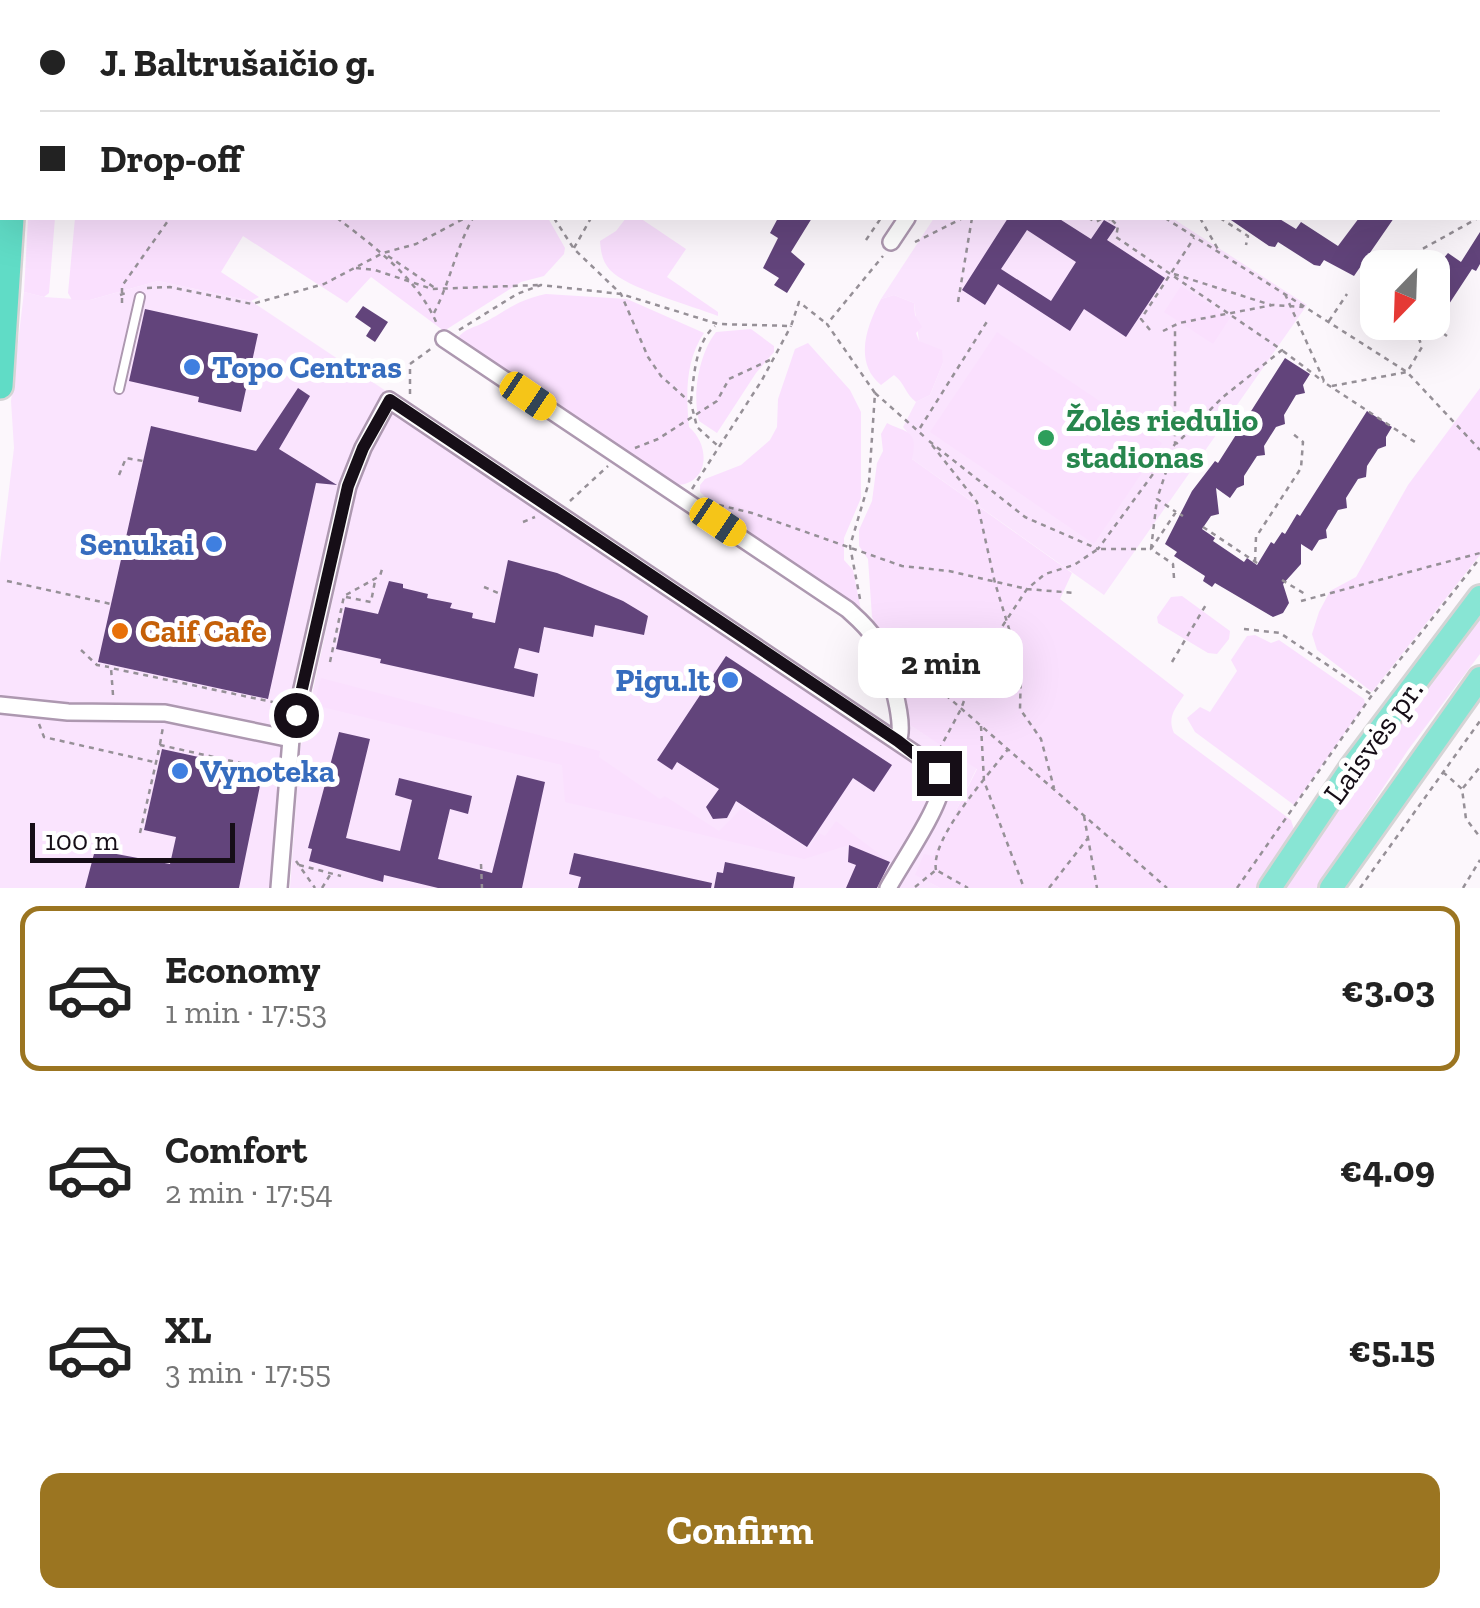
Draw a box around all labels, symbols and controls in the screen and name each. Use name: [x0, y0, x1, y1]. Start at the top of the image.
text: J. Baltrušaičio g.: [100, 40, 375, 86]
text: Drop-off: [100, 136, 241, 182]
north arrow: [1360, 250, 1450, 340]
map controls: [1360, 250, 1450, 340]
place label: Topo Centras: [212, 348, 402, 386]
marker: Topo Centras: [181, 356, 203, 378]
car: [495, 367, 561, 425]
place label: Žolės riedulio stadionas: [1066, 401, 1258, 476]
marker: Žolės riedulio stadionas: [1035, 427, 1057, 449]
car: [685, 493, 751, 551]
place label: Senukai: [80, 525, 194, 563]
marker: Senukai: [203, 533, 225, 555]
place label: Caif Cafe: [140, 612, 267, 650]
marker: Caif Cafe: [109, 620, 131, 642]
callout: 2 min: [856, 628, 1022, 698]
text: 2 min: [901, 644, 980, 682]
place label: Pigu.lt: [615, 661, 710, 699]
marker: Pigu.lt: [719, 669, 741, 691]
street label: Laisvės pr.: [1315, 671, 1431, 811]
route start: [274, 693, 319, 738]
route end: [917, 751, 962, 796]
place label: Vynoteka: [200, 752, 335, 790]
marker: Vynoteka: [169, 760, 191, 782]
scale bar: [30, 818, 235, 863]
text: 100 m: [45, 824, 119, 857]
icon: car: [45, 944, 135, 1034]
text: Economy: [165, 947, 320, 993]
text: €3.03: [1341, 966, 1435, 1012]
text: 1 min · 17:53: [165, 993, 327, 1031]
icon: car: [45, 1124, 135, 1214]
text: Comfort: [165, 1127, 307, 1173]
text: €4.09: [1340, 1146, 1435, 1192]
text: 2 min · 17:54: [165, 1173, 333, 1211]
icon: car: [45, 1304, 135, 1394]
text: XL: [165, 1307, 212, 1353]
text: €5.15: [1349, 1326, 1435, 1372]
text: 3 min · 17:55: [165, 1353, 331, 1391]
button: Confirm: [40, 1473, 1440, 1588]

